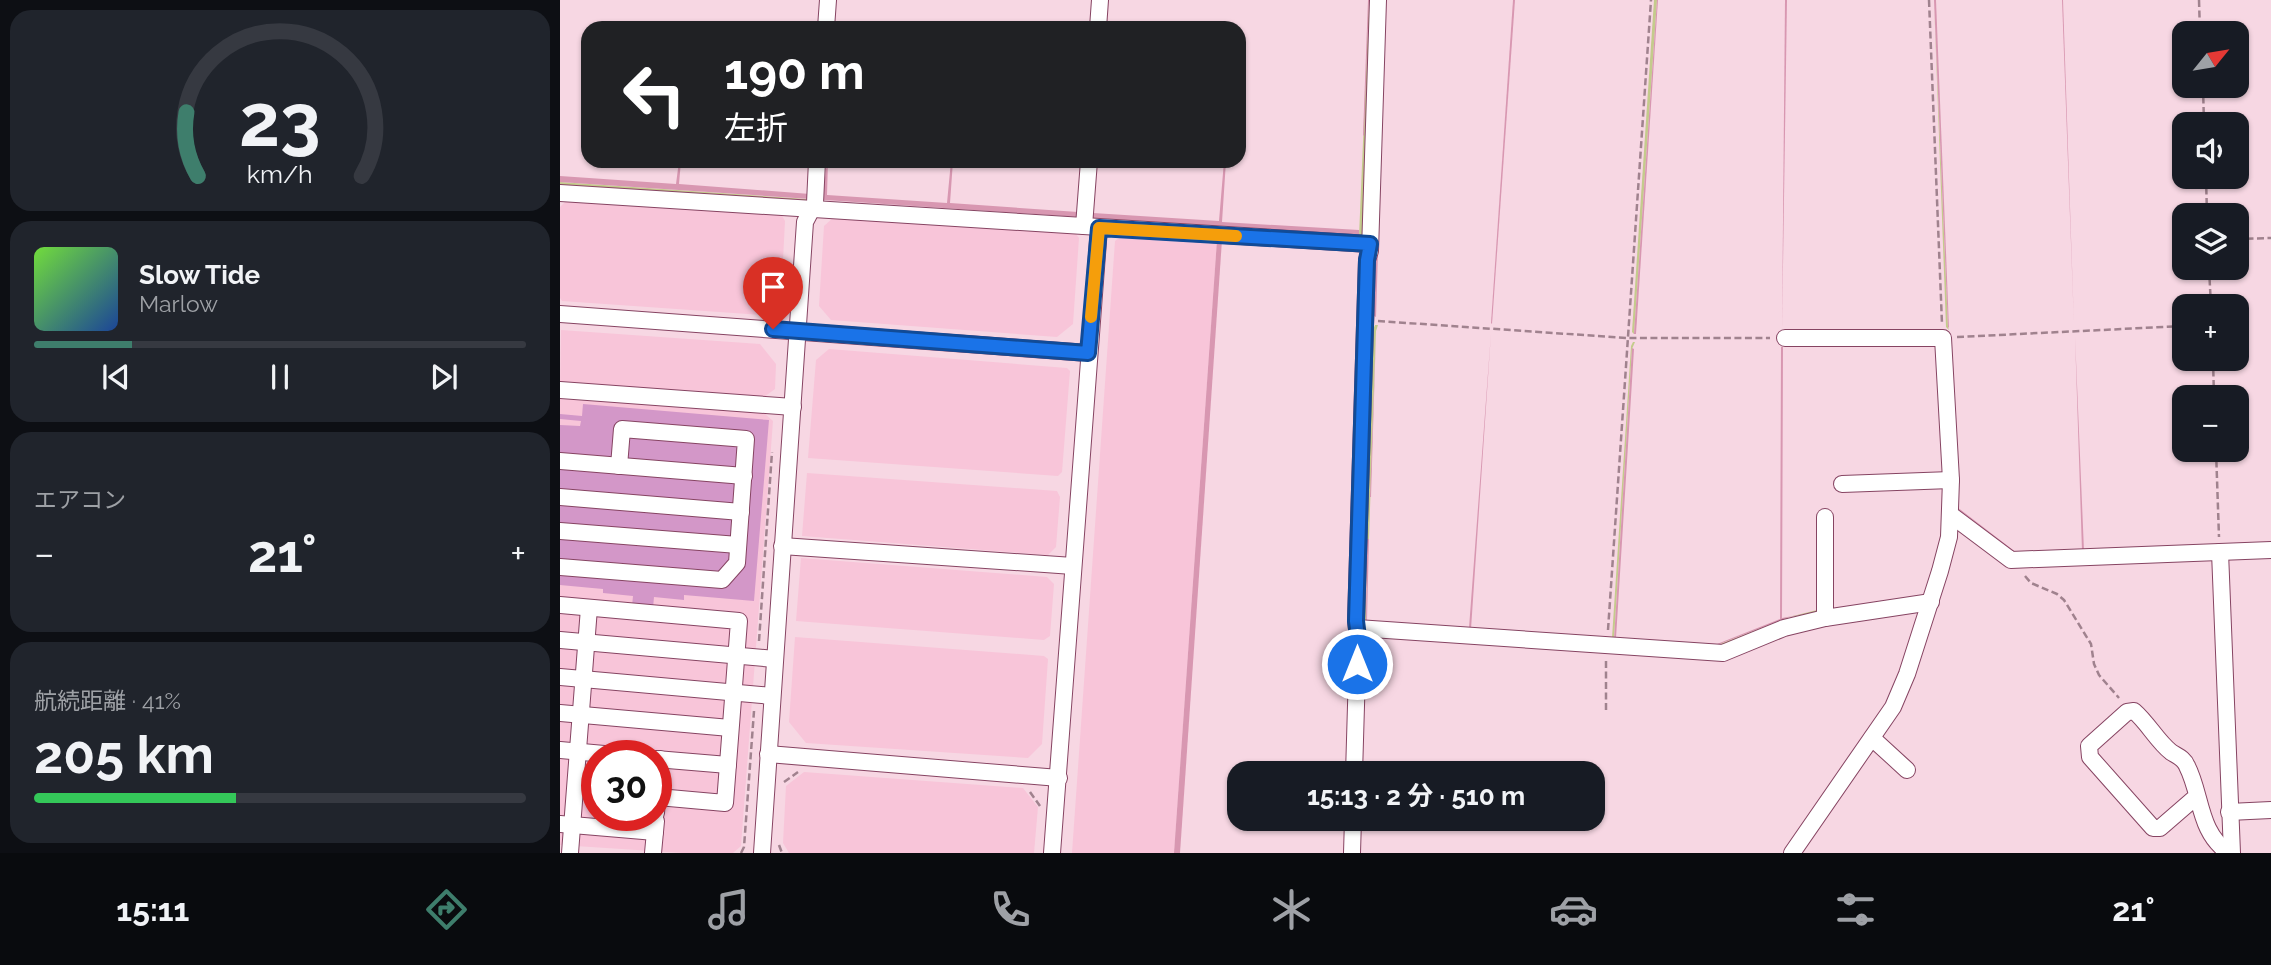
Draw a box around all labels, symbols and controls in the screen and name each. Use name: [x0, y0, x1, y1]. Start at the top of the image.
north arrow: [2172, 21, 2249, 98]
map controls: [2172, 21, 2249, 462]
text: 190 m: [724, 43, 865, 100]
icon: left: [609, 49, 700, 140]
text: 23: [239, 79, 321, 164]
text: 左折: [724, 109, 788, 146]
button: sound: [2172, 112, 2249, 189]
text: km/h: [247, 159, 313, 189]
button: layers: [2172, 203, 2249, 280]
pin: [743, 257, 803, 329]
text: Slow Tide: [139, 260, 260, 290]
icon: arrive: [754, 268, 792, 306]
text: Marlow: [139, 290, 218, 317]
button: +: [2172, 294, 2249, 371]
icon: previous: [97, 358, 135, 396]
icon: pause: [261, 358, 299, 396]
icon: next: [425, 358, 463, 396]
button: −: [2172, 385, 2249, 462]
text: エアコン: [34, 486, 126, 513]
text: 21°: [248, 523, 317, 584]
text: −: [34, 531, 54, 576]
text: +: [510, 531, 526, 576]
position arrow: [1320, 627, 1394, 701]
text: 航続距離 · 41%: [34, 687, 181, 714]
text: 205 km: [34, 724, 214, 785]
speed limit sign: 30: [581, 740, 672, 831]
text: 15:13 · 2 分 · 510 m: [1307, 781, 1525, 811]
icon: directions: [422, 885, 471, 934]
icon: music: [704, 885, 753, 934]
icon: phone: [986, 885, 1035, 934]
icon: climate: [1267, 885, 1316, 934]
icon: car: [1549, 885, 1598, 934]
icon: filters: [1831, 885, 1880, 934]
text: 15:11: [116, 891, 189, 928]
text: 21°: [2112, 891, 2155, 928]

